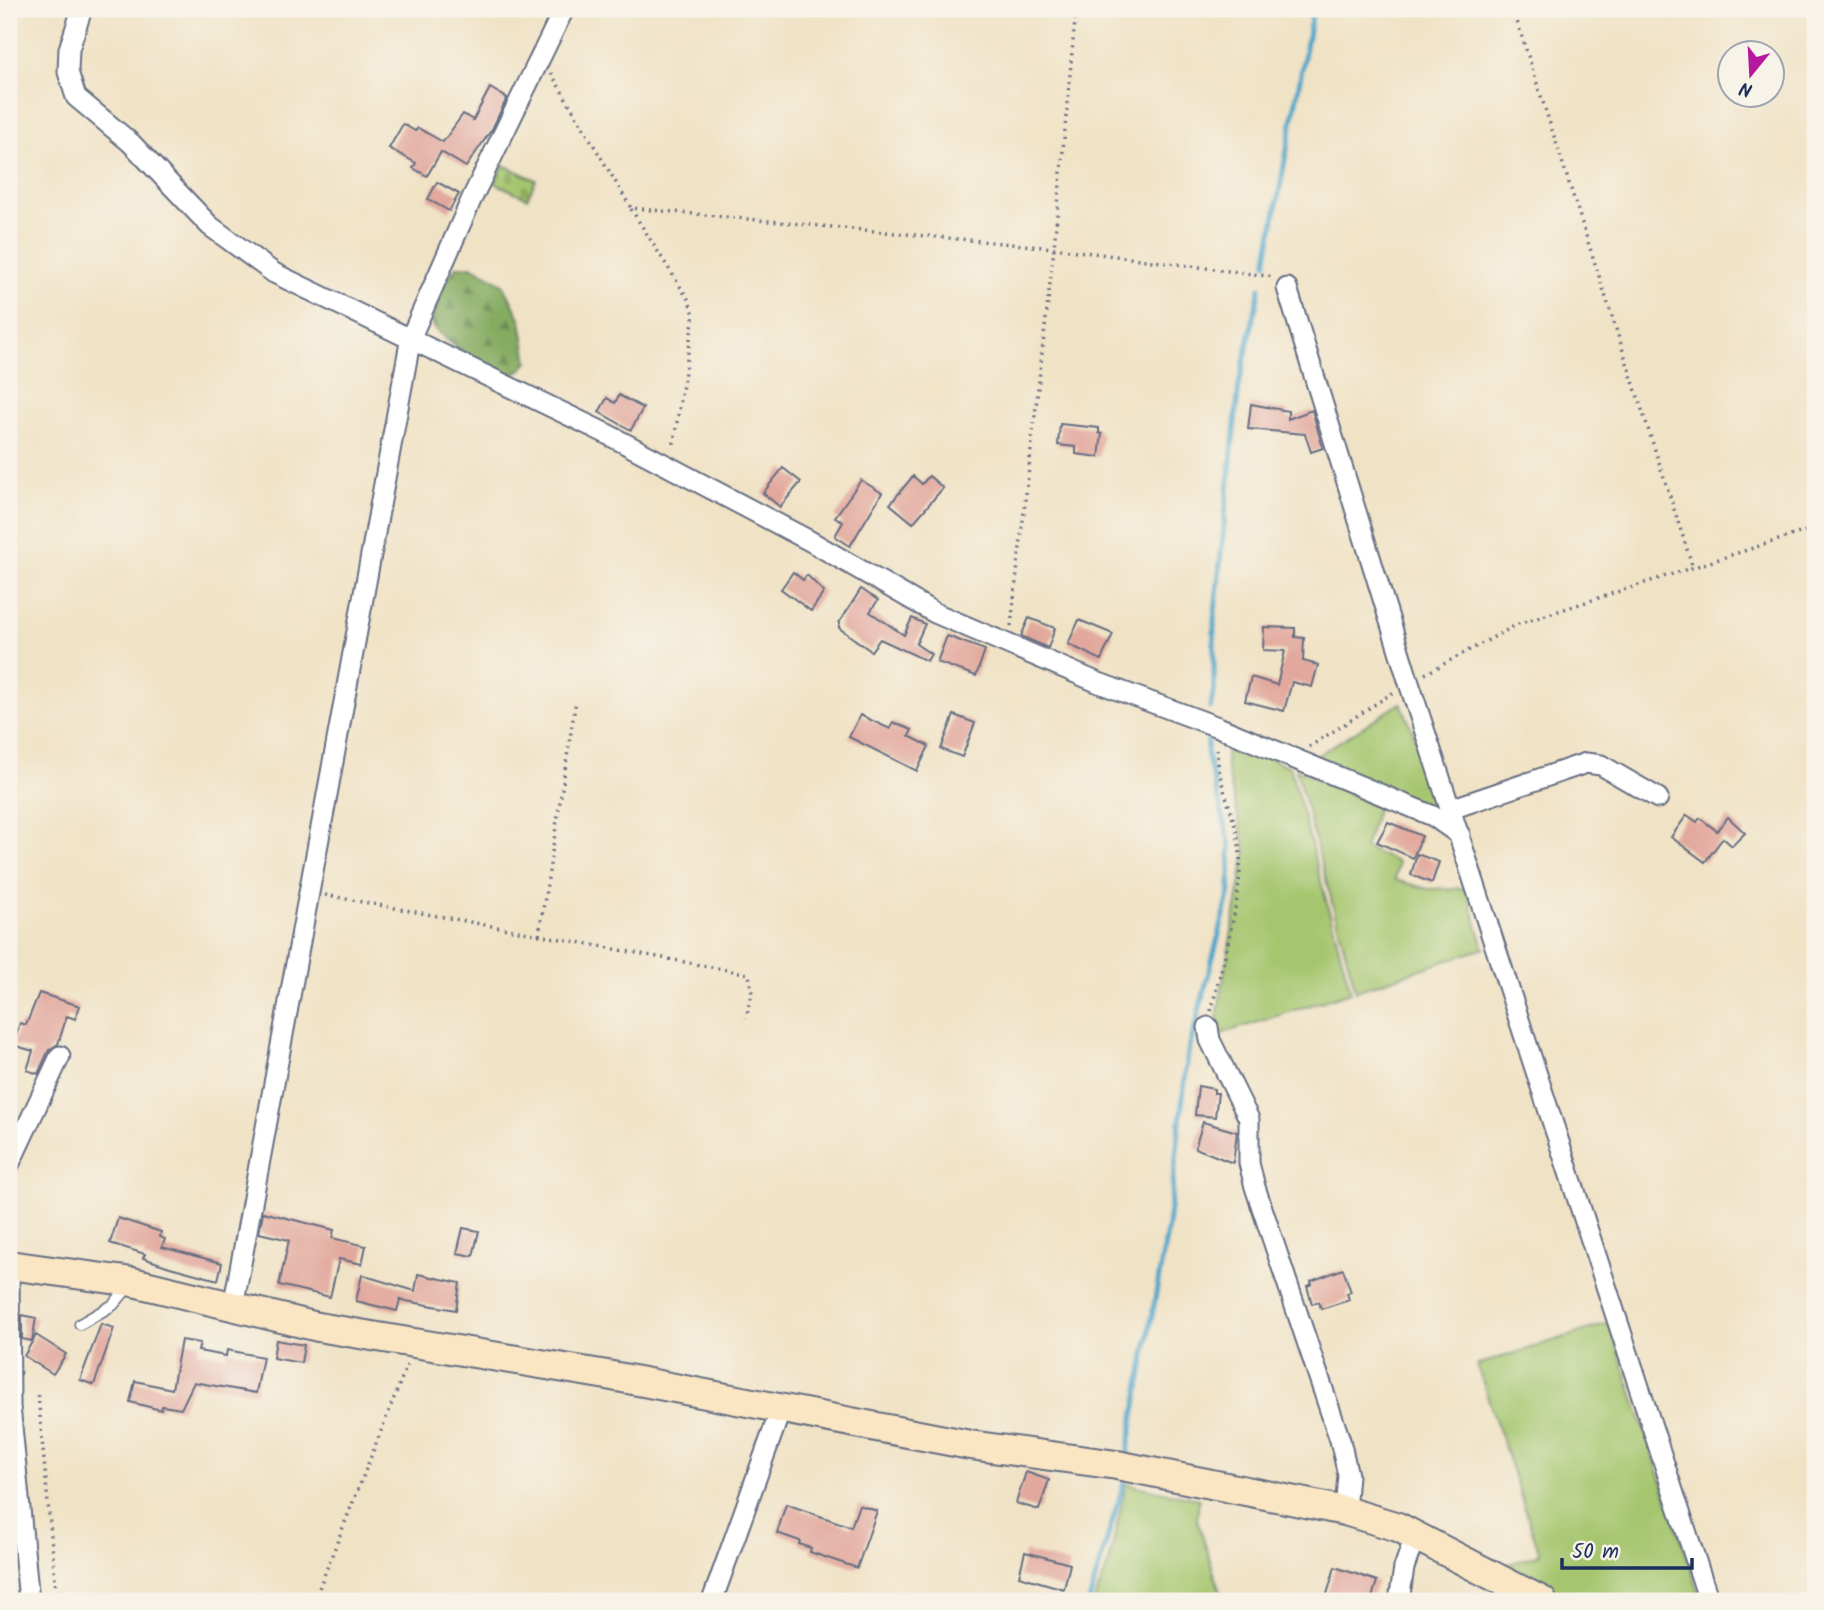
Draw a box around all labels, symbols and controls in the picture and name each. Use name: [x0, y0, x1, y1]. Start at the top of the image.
north arrow: [1716, 38, 1786, 108]
text: N: [1736, 72, 1757, 104]
scale bar: [1562, 1526, 1691, 1570]
text: 50 m: [1572, 1536, 1619, 1569]

